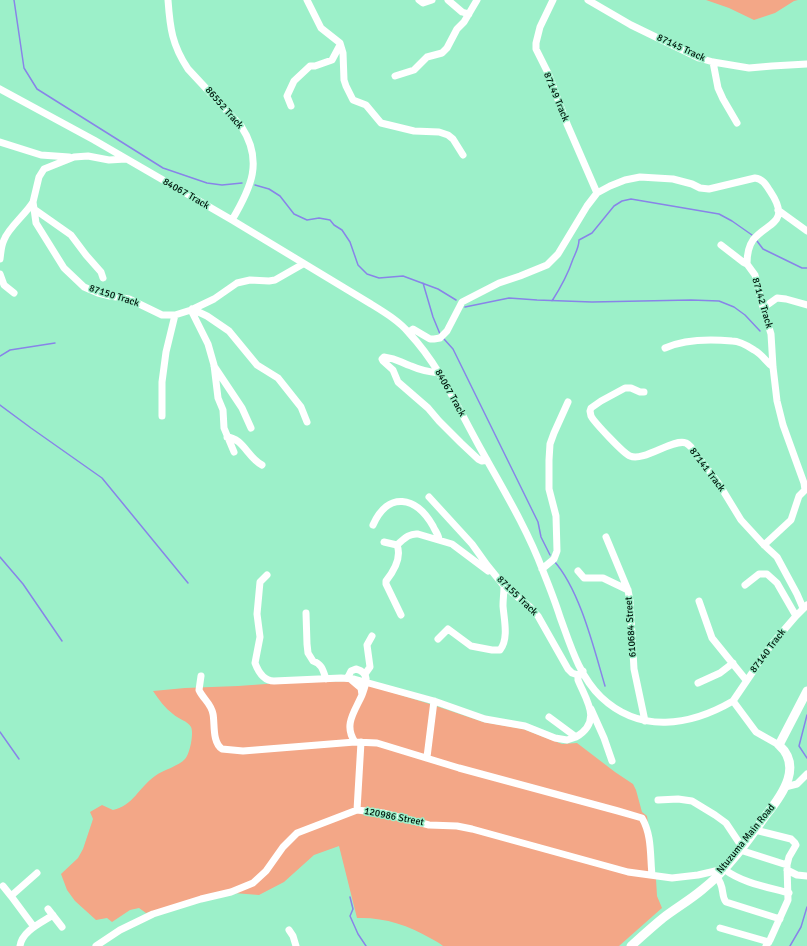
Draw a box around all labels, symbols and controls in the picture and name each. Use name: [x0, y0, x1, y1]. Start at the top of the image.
street label: 87145 Track: [655, 32, 707, 64]
street label: 87149 Track: [541, 71, 571, 123]
street label: 86552 Track: [202, 84, 246, 132]
street label: 84067 Track: [160, 176, 212, 212]
street label: 87142 Track: [749, 276, 775, 330]
street label: 87150 Track: [87, 282, 141, 310]
street label: 84067 Track: [432, 367, 468, 419]
street label: 87141 Track: [687, 446, 727, 494]
street label: 87155 Track: [494, 574, 540, 618]
street label: 610684 Street: [623, 596, 639, 658]
street label: 87140 Track: [748, 627, 788, 675]
street label: Ntuzuma Main Road: [714, 802, 778, 876]
street label: 120986 Street: [363, 805, 425, 829]

